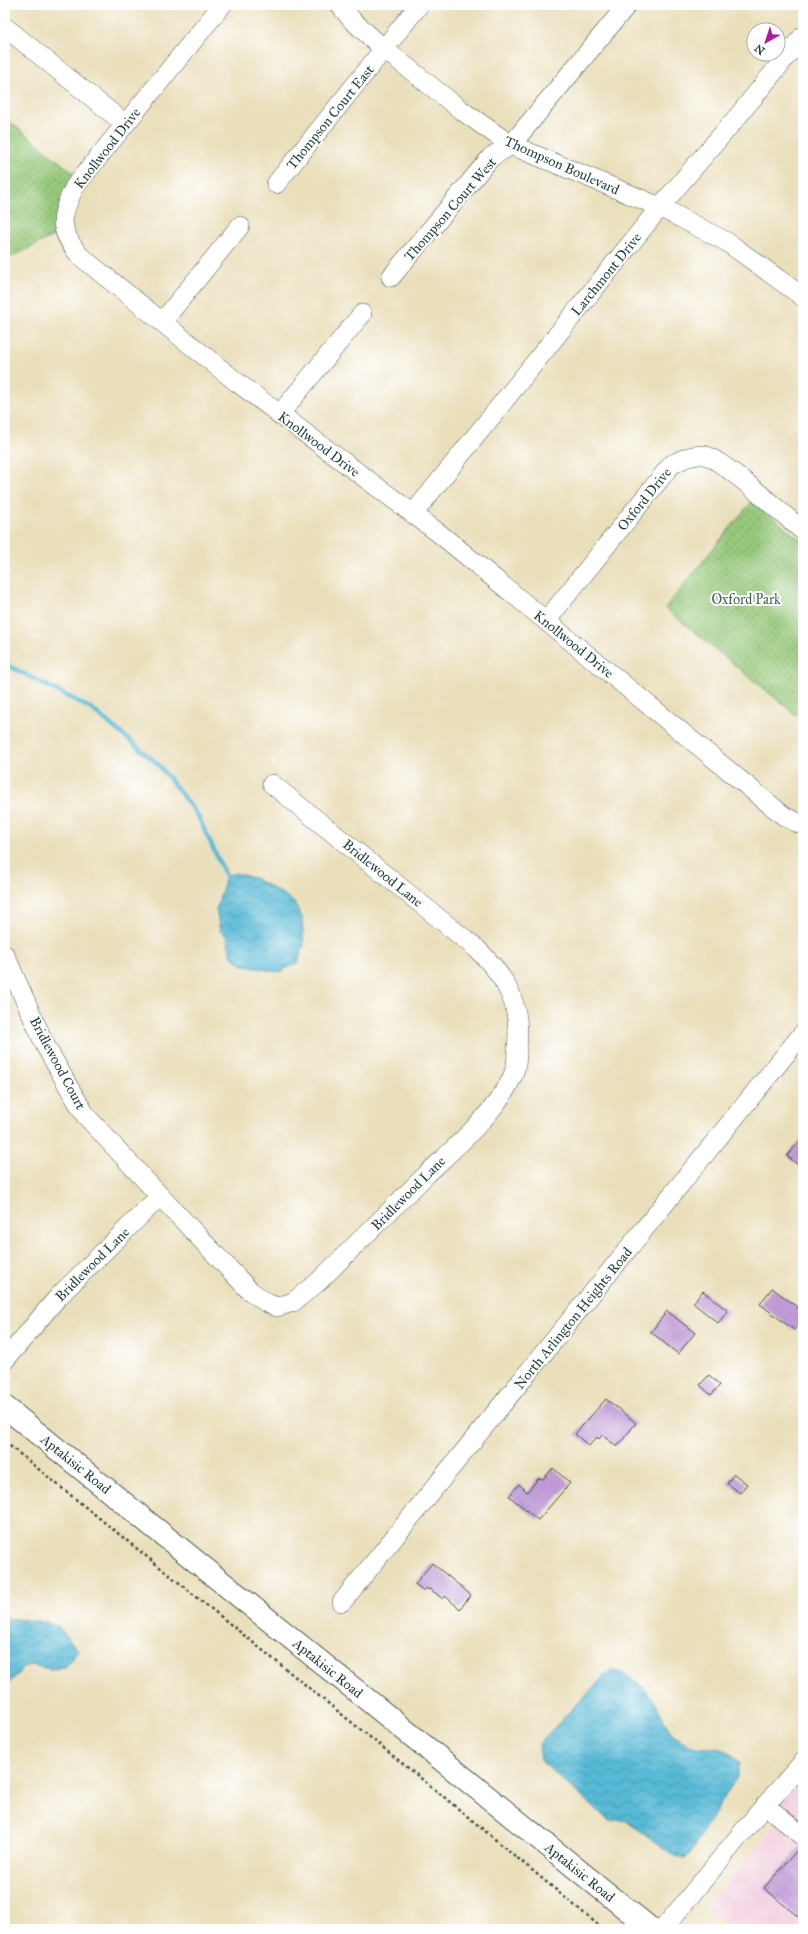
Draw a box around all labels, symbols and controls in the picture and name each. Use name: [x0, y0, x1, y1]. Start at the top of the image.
north arrow: [746, 22, 786, 62]
text: N: [752, 41, 768, 57]
street label: Thompson Court East: [283, 62, 378, 173]
street label: Knollwood Drive: [71, 104, 144, 192]
street label: Thompson Boulevard: [502, 132, 622, 198]
street label: Thompson Court West: [401, 154, 500, 265]
street label: Larchmont Drive: [568, 229, 645, 319]
street label: Knollwood Drive: [275, 408, 363, 481]
street label: Oxford Drive: [614, 464, 675, 534]
park label: Oxford Park: [711, 591, 781, 608]
street label: Knollwood Drive: [530, 607, 617, 682]
street label: Bridlewood Lane: [339, 836, 426, 911]
street label: Bridlewood Court: [26, 1014, 89, 1113]
street label: Bridlewood Lane: [368, 1153, 449, 1234]
street label: Bridlewood Lane: [52, 1224, 133, 1305]
street label: North Arlington Heights Road: [511, 1244, 636, 1393]
street label: Aptakisic Road: [36, 1430, 114, 1498]
street label: Aptakisic Road: [288, 1634, 366, 1702]
street label: Aptakisic Road: [540, 1838, 618, 1906]

